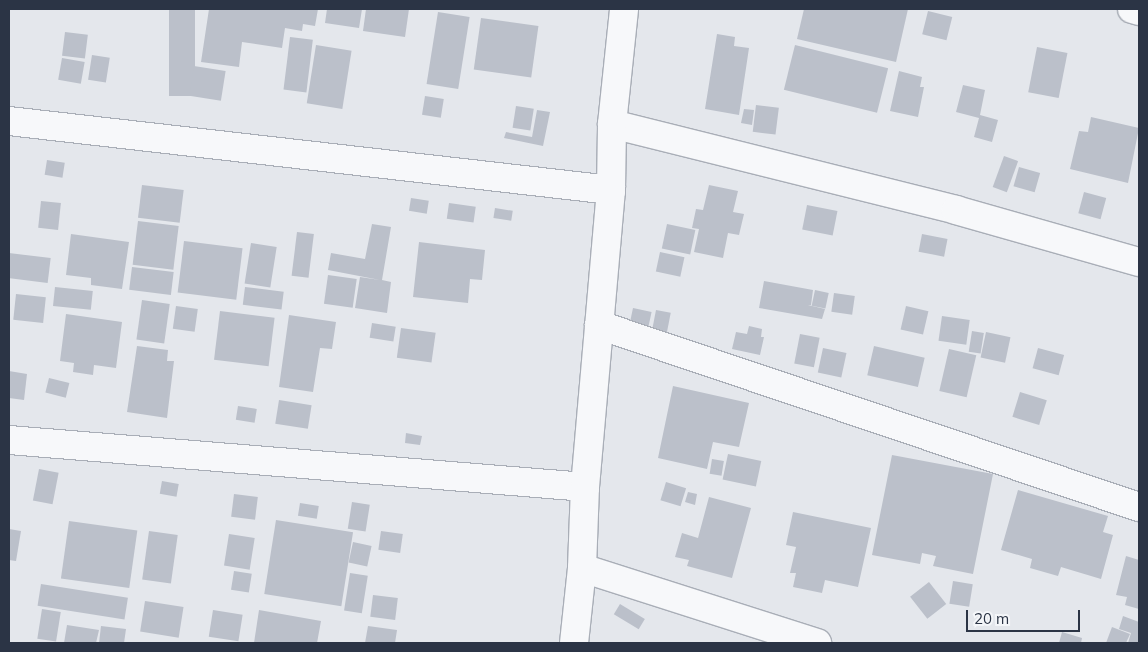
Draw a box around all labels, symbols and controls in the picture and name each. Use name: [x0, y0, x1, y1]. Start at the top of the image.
scale bar: [968, 600, 1082, 632]
text: 20 m: [974, 609, 1009, 628]

